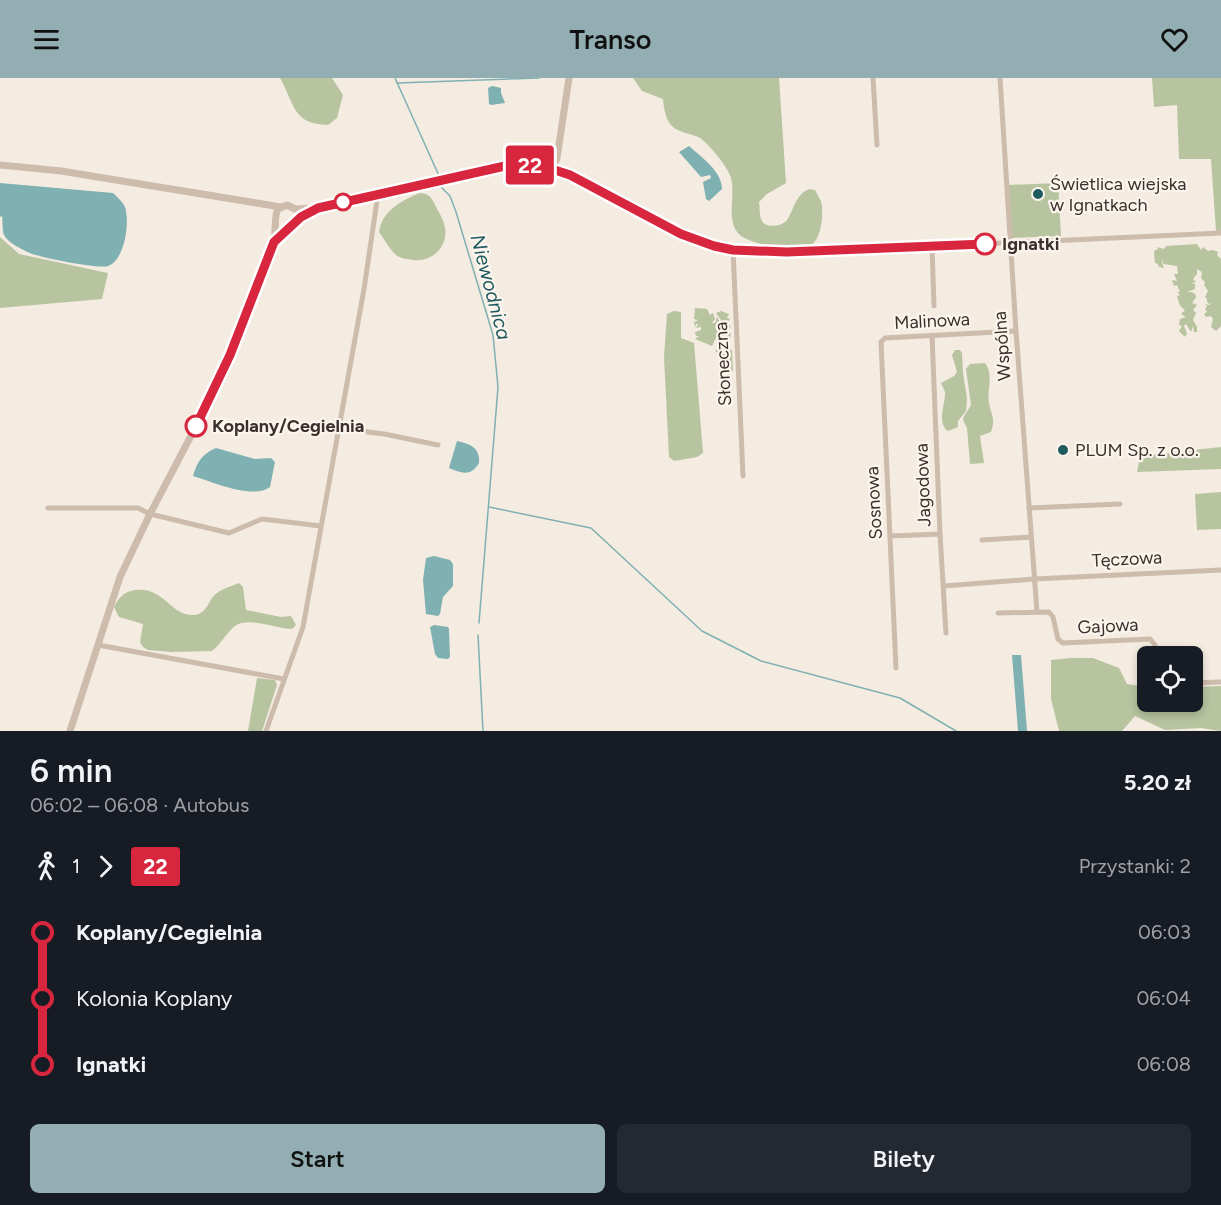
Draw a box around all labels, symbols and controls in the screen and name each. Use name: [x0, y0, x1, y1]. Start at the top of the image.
icon: menu: [30, 23, 63, 56]
text: Transo: [570, 23, 651, 56]
icon: heart: [1158, 23, 1191, 56]
line badge: 22: [503, 146, 557, 184]
text: 22: [518, 153, 542, 178]
place label: Świetlica wiejska w Ignatkach: [1050, 173, 1187, 216]
marker: Świetlica wiejska w Ignatkach: [1031, 187, 1045, 201]
unlabelled marker: [334, 193, 352, 211]
water label: Niewodnica: [465, 232, 517, 343]
marker: Ignatki: [974, 233, 996, 255]
place label: Ignatki: [1002, 233, 1059, 255]
street label: Malinowa: [894, 308, 970, 334]
street label: Wspólna: [989, 310, 1015, 382]
street label: Słoneczna: [710, 321, 736, 407]
marker: Koplany/Cegielnia: [185, 415, 207, 437]
place label: Koplany/Cegielnia: [212, 415, 364, 437]
place label: PLUM Sp. z o.o.: [1075, 439, 1199, 461]
street label: Jagodowa: [911, 443, 935, 527]
marker: PLUM Sp. z o.o.: [1056, 443, 1070, 457]
street label: Sosnowa: [861, 466, 887, 540]
street label: Tęczowa: [1091, 546, 1163, 572]
street label: Gajowa: [1077, 613, 1139, 639]
map controls: [1137, 646, 1203, 712]
button: locate: [1137, 646, 1203, 712]
text: 6 min: [30, 751, 112, 790]
text: 5.20 zł: [1124, 769, 1191, 796]
text: 06:02 – 06:08 · Autobus: [30, 793, 249, 817]
icon: walk: [30, 850, 63, 883]
icon: forward: [89, 850, 122, 883]
text: 1: [72, 854, 80, 878]
text: 22: [143, 854, 168, 879]
text: Przystanki: 2: [1079, 854, 1191, 878]
text: Koplany/Cegielnia: [76, 919, 262, 946]
text: 06:03: [1138, 920, 1191, 944]
text: Kolonia Koplany: [76, 985, 232, 1012]
text: 06:04: [1137, 986, 1191, 1010]
text: Ignatki: [76, 1051, 146, 1078]
text: 06:08: [1137, 1052, 1191, 1076]
button: Start: [30, 1124, 605, 1193]
button: Bilety: [617, 1124, 1191, 1193]

